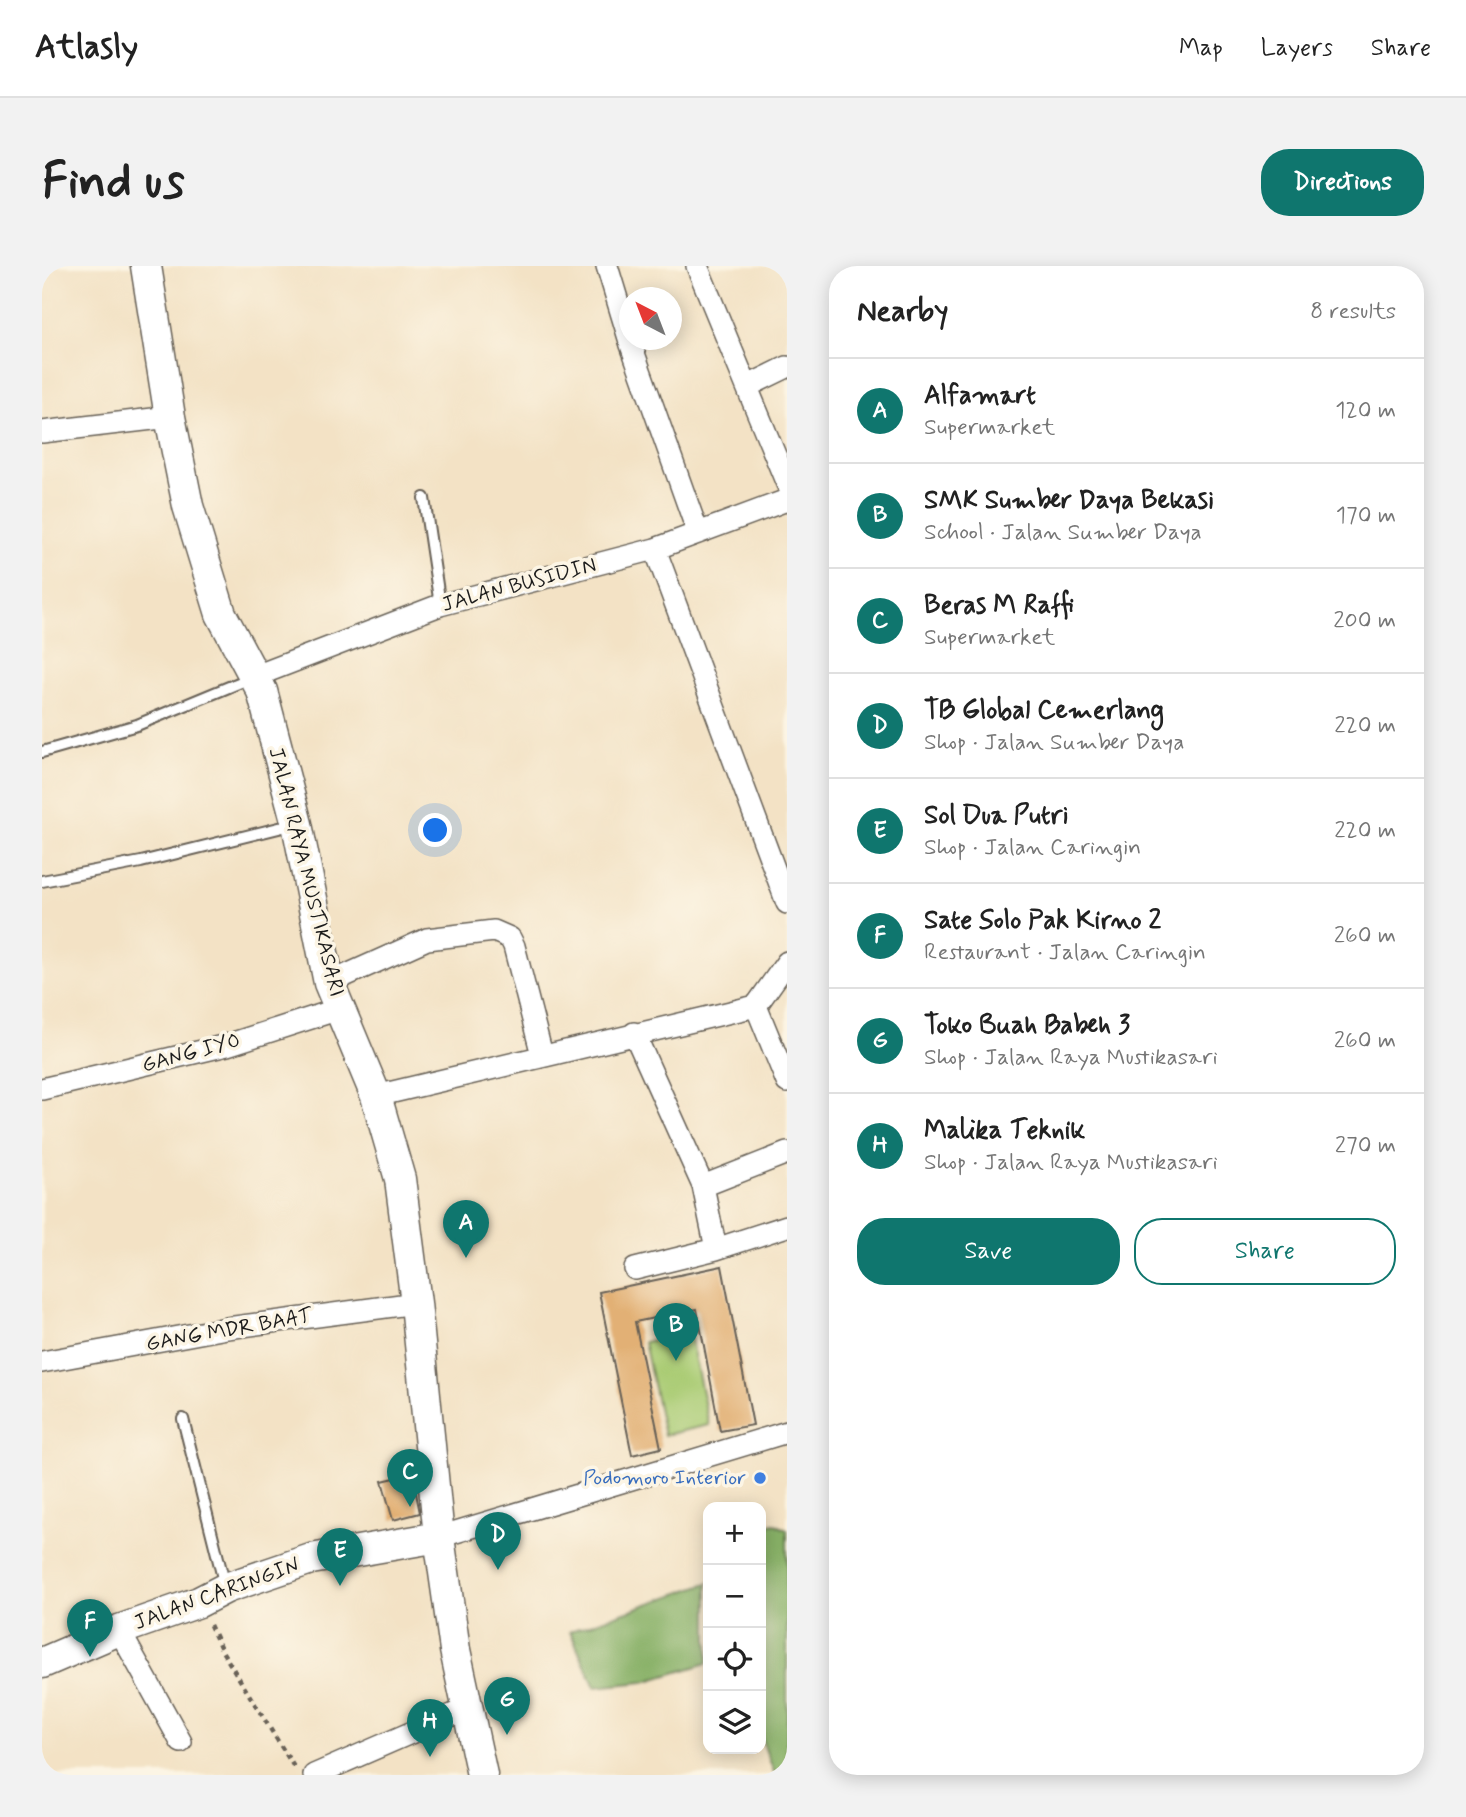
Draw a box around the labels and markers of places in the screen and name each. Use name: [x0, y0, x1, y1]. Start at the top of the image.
pin: A: [443, 1200, 489, 1258]
pin: B: [653, 1303, 699, 1361]
pin: C: [387, 1449, 433, 1507]
place label: Podomoro Interior: [583, 1464, 746, 1492]
marker: Podomoro Interior: [752, 1470, 768, 1486]
pin: D: [475, 1512, 521, 1570]
pin: E: [317, 1528, 363, 1586]
pin: F: [67, 1599, 113, 1657]
pin: G: [484, 1677, 530, 1735]
pin: H: [407, 1699, 453, 1757]

